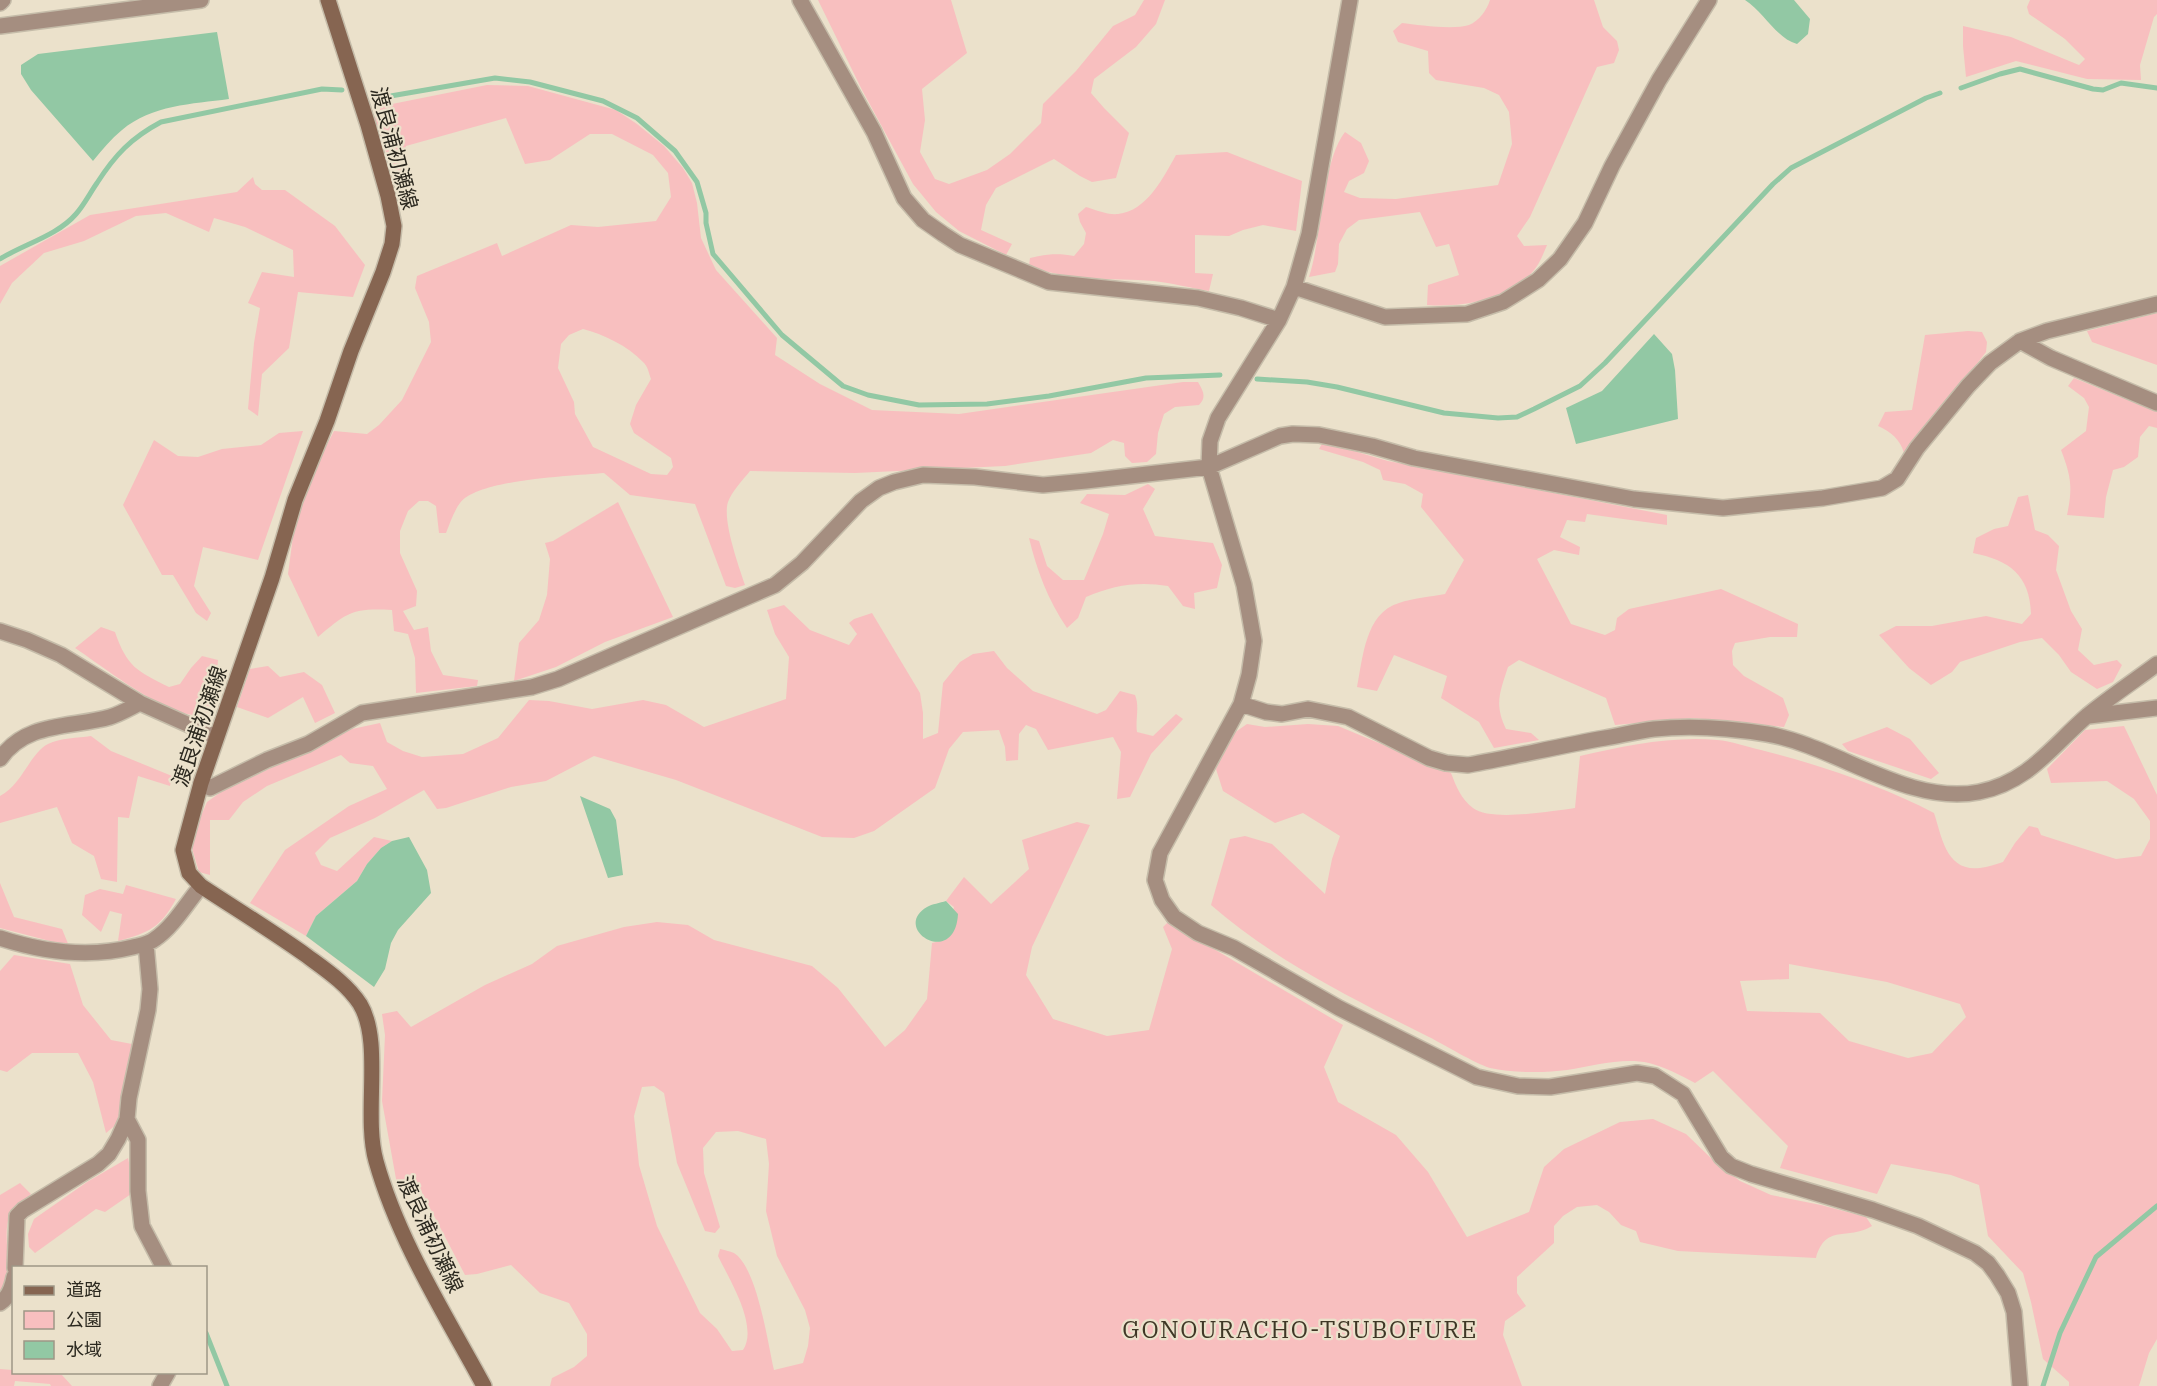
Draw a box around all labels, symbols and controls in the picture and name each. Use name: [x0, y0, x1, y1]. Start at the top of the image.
street label: 渡良浦初瀬線: [365, 84, 425, 212]
street label: 渡良浦初瀬線: [165, 662, 233, 790]
street label: 渡良浦初瀬線: [392, 1171, 470, 1297]
legend: [12, 1266, 207, 1374]
text: 道路: [66, 1278, 102, 1301]
text: 公園: [66, 1308, 102, 1331]
district label: GONOURACHO-TSUBOFURE: [1122, 1313, 1478, 1345]
text: 水域: [66, 1338, 102, 1361]

